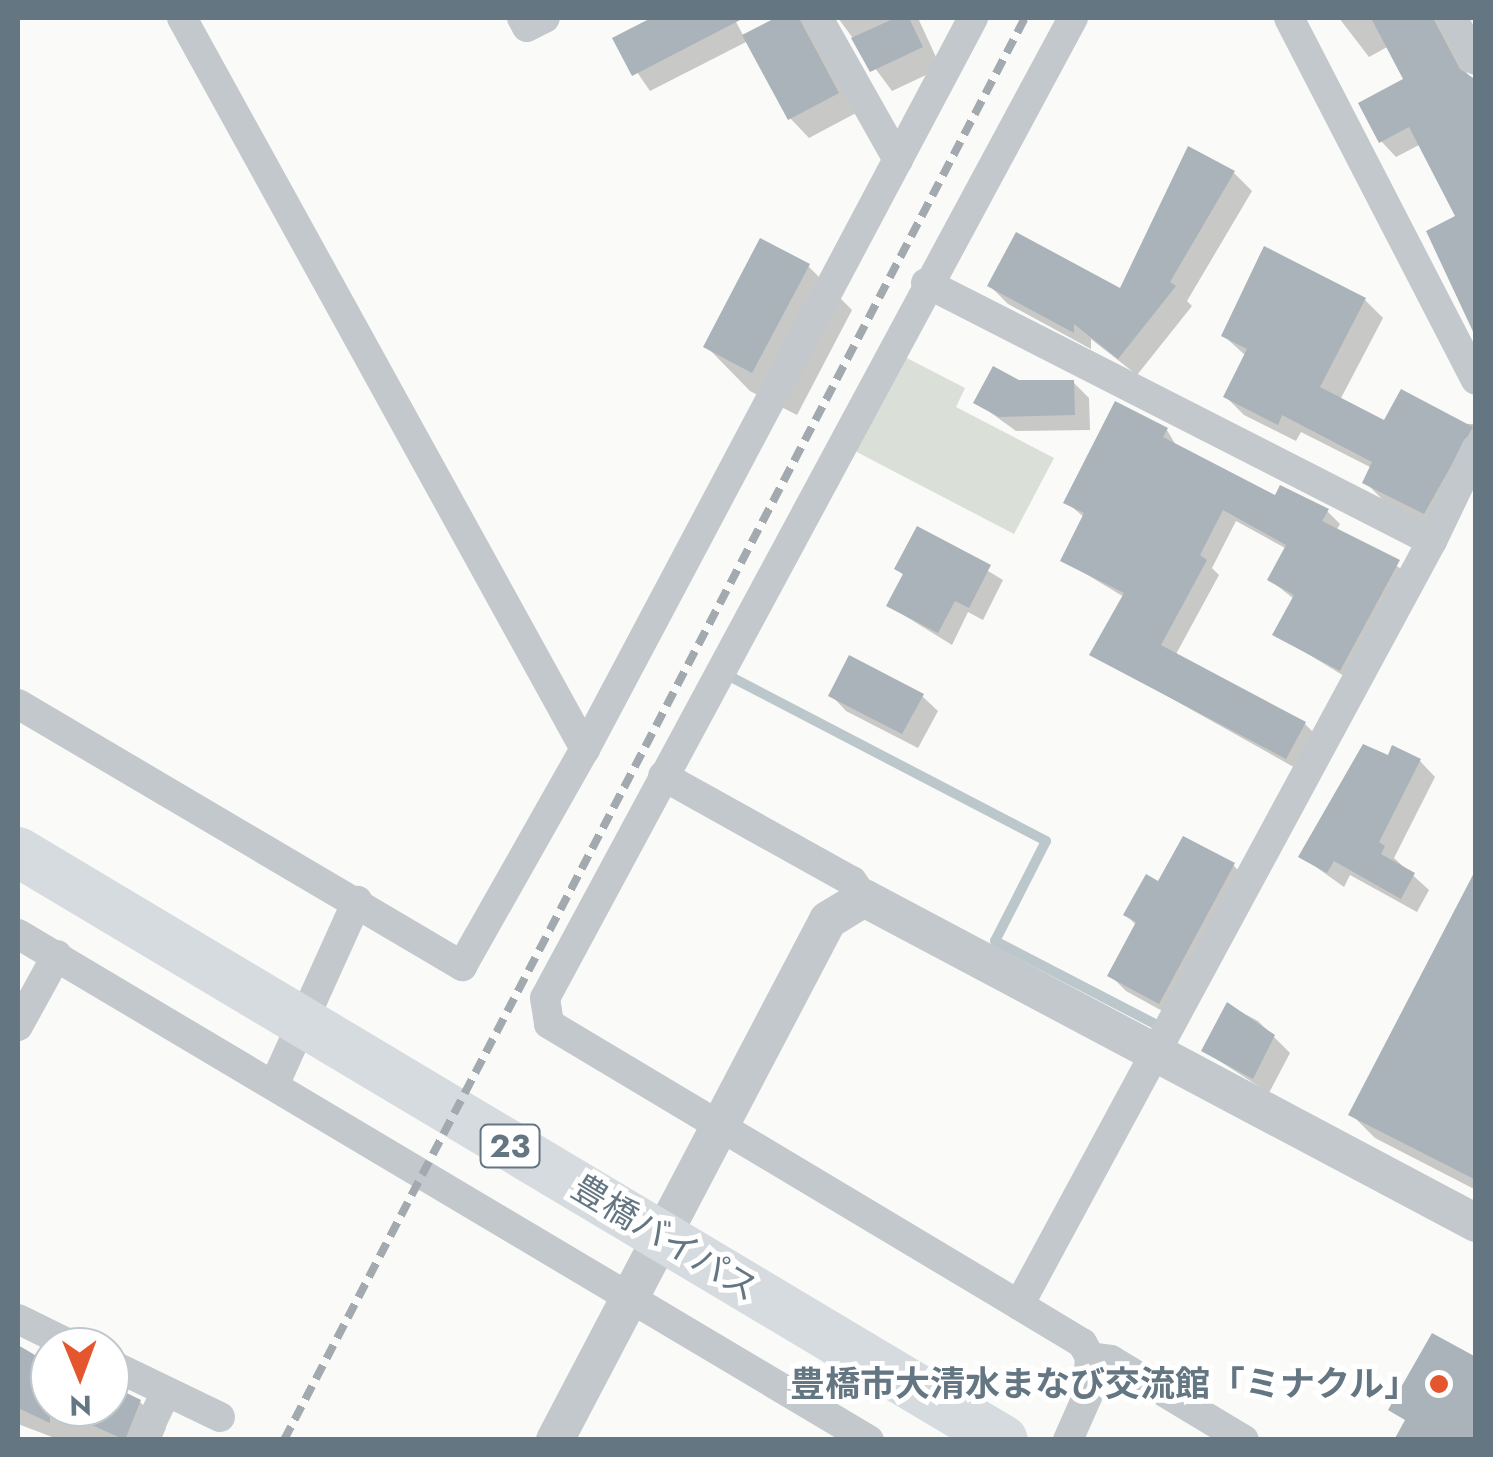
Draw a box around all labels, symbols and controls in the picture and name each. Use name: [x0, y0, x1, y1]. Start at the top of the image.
road number: 23: [478, 1119, 542, 1173]
street label: 豊橋バイパス: [564, 1166, 766, 1310]
north arrow: [30, 1327, 130, 1427]
place label: 豊橋市大清水まなび交流館「ミナクル」: [789, 1363, 1419, 1405]
marker: 豊橋市大清水まなび交流館「ミナクル」: [1428, 1373, 1450, 1395]
text: N: [69, 1385, 92, 1426]

